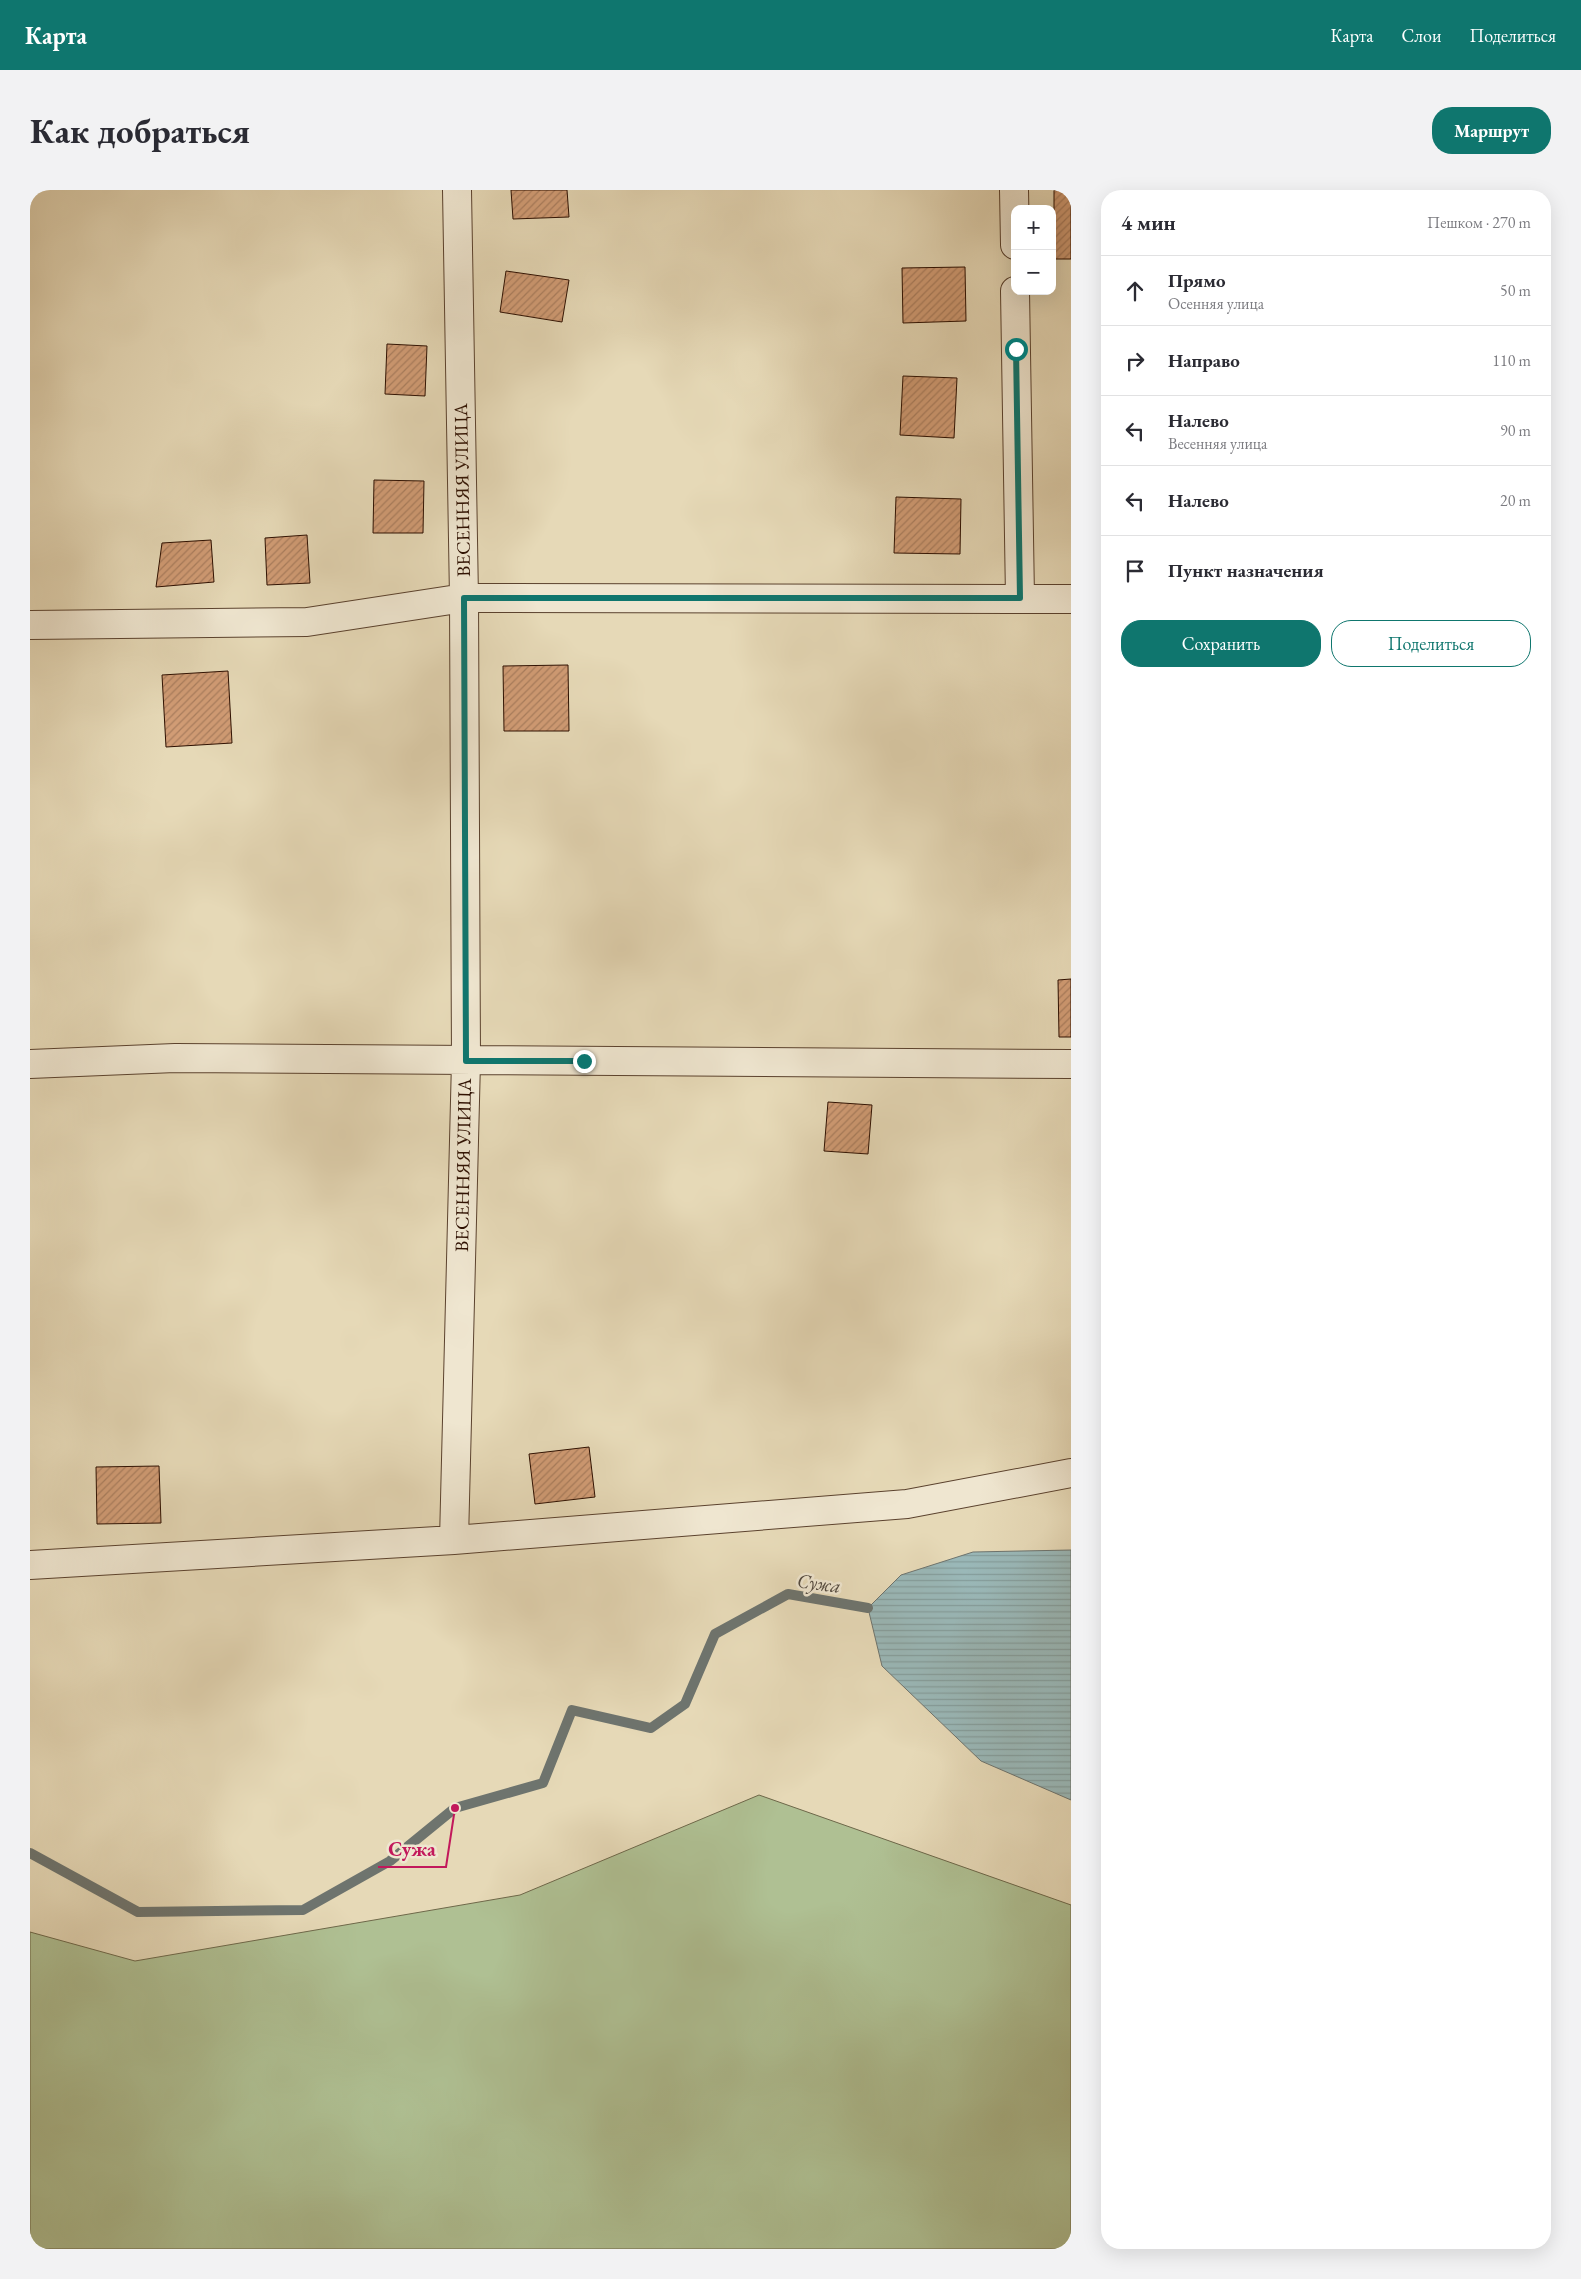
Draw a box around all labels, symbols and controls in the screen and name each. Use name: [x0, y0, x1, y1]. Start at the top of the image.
text: Карта: [25, 20, 87, 51]
text: Карта: [1331, 24, 1374, 47]
text: Слои: [1402, 24, 1441, 47]
text: Поделиться: [1469, 24, 1556, 47]
button: Маршрут: [1432, 107, 1551, 154]
text: Как добраться: [30, 108, 250, 153]
map controls: [1011, 205, 1056, 295]
button: +: [1011, 205, 1056, 250]
text: 4 мин: [1121, 209, 1176, 236]
text: Пешком · 270 m: [1427, 212, 1531, 233]
button: −: [1011, 250, 1056, 295]
text: Прямо: [1168, 268, 1226, 293]
icon: ahead: [1121, 277, 1149, 305]
text: 50 m: [1500, 280, 1531, 301]
text: Осенняя улица: [1168, 293, 1264, 314]
route start: [1005, 338, 1028, 361]
icon: right: [1121, 347, 1149, 375]
text: Направо: [1168, 348, 1240, 373]
text: 110 m: [1492, 350, 1531, 371]
street label: ВЕСЕННЯЯ УЛИЦА: [448, 402, 476, 577]
text: Налево: [1168, 408, 1229, 433]
icon: left: [1121, 417, 1149, 445]
text: 90 m: [1500, 420, 1531, 441]
text: Весенняя улица: [1168, 433, 1267, 454]
icon: left: [1121, 487, 1149, 515]
text: Налево: [1168, 488, 1229, 513]
text: 20 m: [1500, 490, 1531, 511]
icon: arrive: [1121, 557, 1149, 585]
text: Пункт назначения: [1168, 558, 1324, 583]
button: Сохранить: [1121, 620, 1321, 667]
button: Поделиться: [1331, 620, 1531, 667]
route end: [573, 1050, 596, 1073]
street label: ВЕСЕННЯЯ УЛИЦА: [449, 1077, 477, 1252]
water label: Сужа: [796, 1567, 842, 1599]
callout: Сужа: [378, 1832, 446, 1867]
text: Сужа: [388, 1836, 436, 1862]

